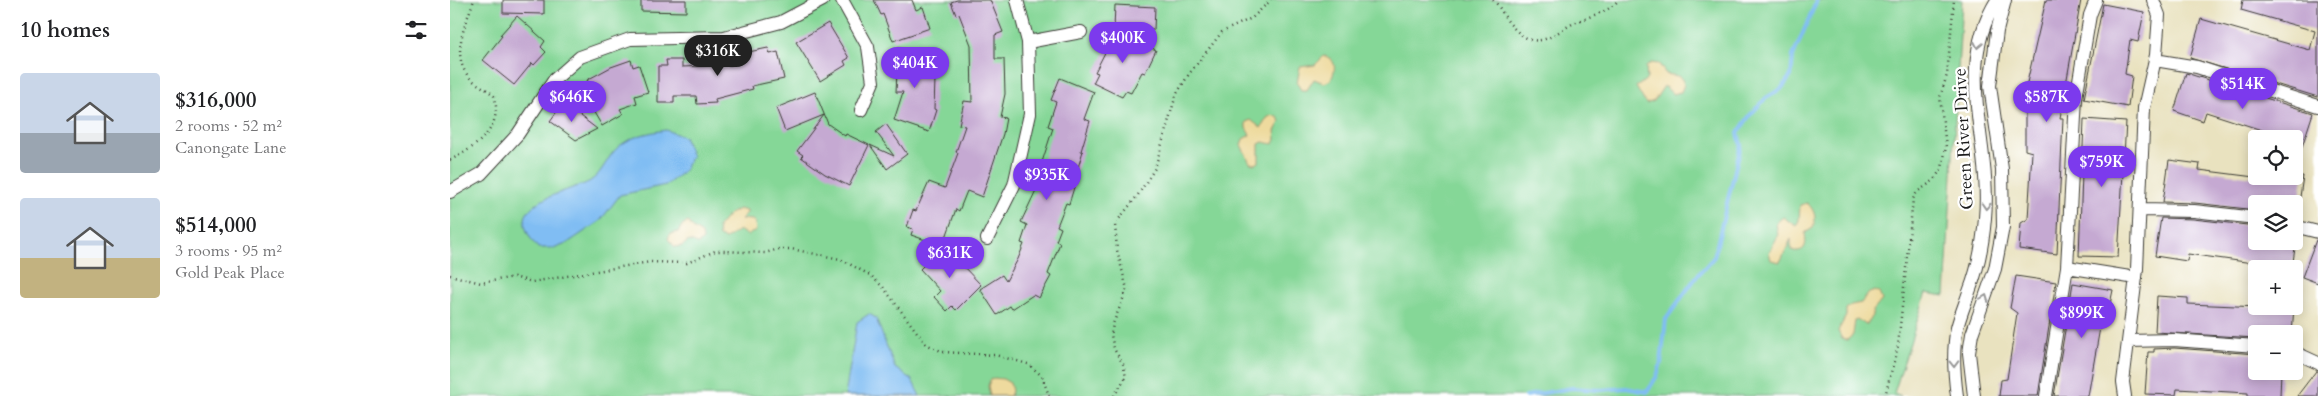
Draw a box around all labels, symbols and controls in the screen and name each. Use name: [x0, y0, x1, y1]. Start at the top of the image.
text: 10 homes: [20, 16, 110, 45]
icon: filters: [402, 16, 430, 44]
pin: $400K: [1088, 22, 1158, 64]
text: $400K: [1100, 27, 1146, 49]
pin: $316K: [683, 34, 753, 77]
text: $316K: [695, 40, 741, 62]
one-way arrow: [1974, 40, 1984, 49]
pin: $404K: [880, 46, 950, 89]
text: $404K: [892, 52, 938, 74]
street label: Green River Drive: [1947, 67, 1980, 211]
pin: $514K: [2208, 68, 2278, 110]
text: $514K: [2220, 73, 2266, 95]
pin: $646K: [537, 80, 607, 123]
pin: $587K: [2012, 80, 2082, 123]
text: $316,000: [175, 86, 256, 115]
text: $646K: [549, 86, 595, 108]
text: $587K: [2024, 86, 2070, 108]
icon: home: [60, 93, 120, 153]
text: 2 rooms · 52 m²: [175, 115, 282, 137]
map controls: [2248, 130, 2303, 380]
button: locate: [2248, 130, 2303, 185]
text: Canongate Lane: [175, 137, 286, 159]
pin: $759K: [2067, 146, 2137, 188]
text: $759K: [2079, 151, 2125, 173]
pin: $935K: [1012, 158, 1082, 201]
text: $935K: [1024, 164, 1070, 186]
button: layers: [2248, 195, 2303, 250]
one-way arrow: [1981, 202, 1991, 210]
text: $514,000: [175, 211, 256, 240]
icon: home: [60, 218, 120, 278]
pin: $631K: [915, 236, 985, 279]
text: 3 rooms · 95 m²: [175, 240, 282, 262]
text: $631K: [927, 242, 973, 264]
button: +: [2248, 260, 2303, 315]
text: Gold Peak Place: [175, 262, 285, 284]
one-way arrow: [1979, 294, 1989, 302]
pin: $899K: [2047, 296, 2117, 339]
text: $899K: [2059, 302, 2105, 324]
button: −: [2248, 325, 2303, 380]
one-way arrow: [1949, 361, 1960, 369]

